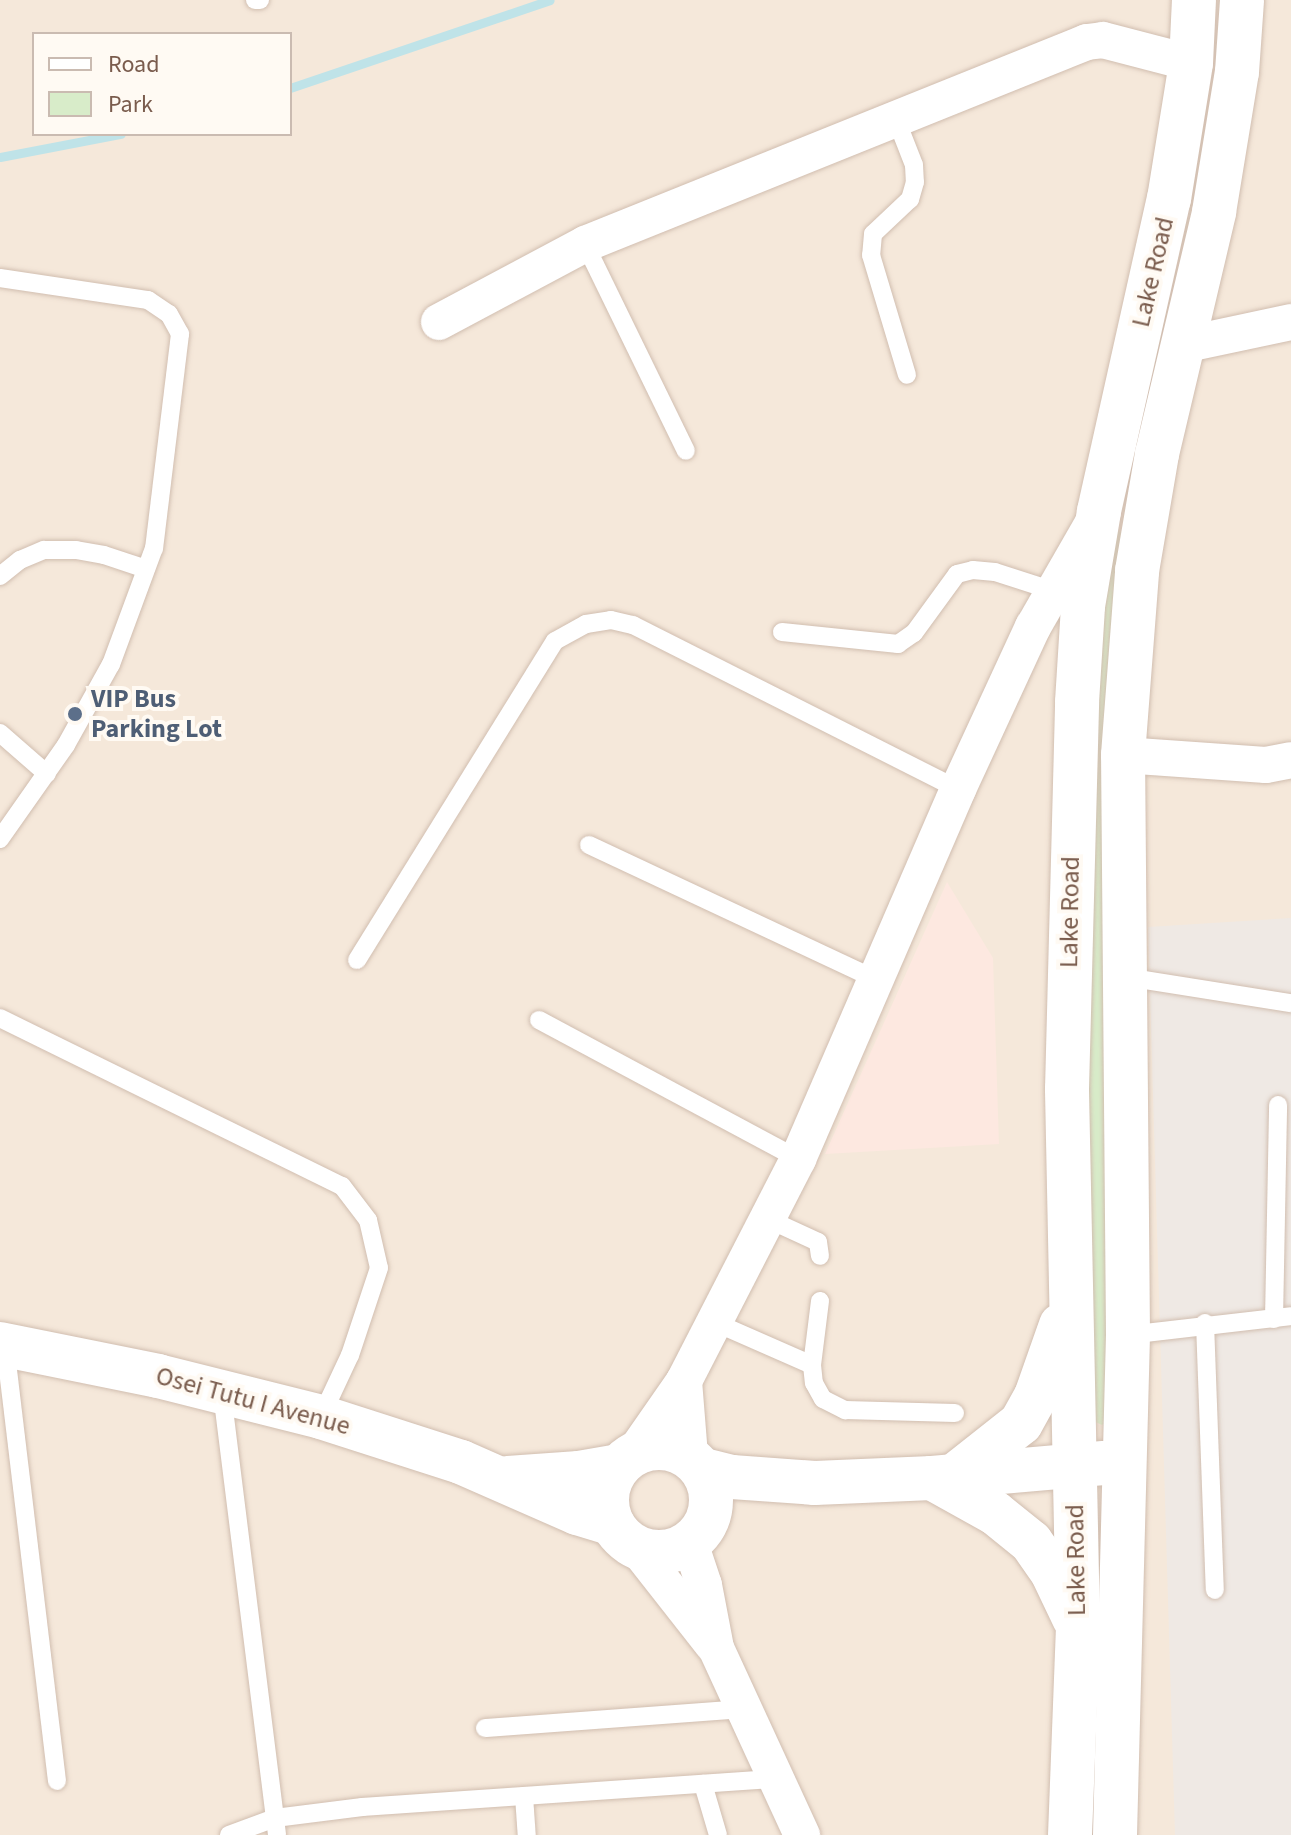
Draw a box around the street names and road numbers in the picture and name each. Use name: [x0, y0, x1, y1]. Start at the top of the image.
street label: Lake Road: [1125, 214, 1181, 330]
street label: Lake Road: [1053, 856, 1087, 968]
street label: Osei Tutu I Avenue: [152, 1360, 354, 1442]
street label: Lake Road: [1059, 1504, 1093, 1616]

